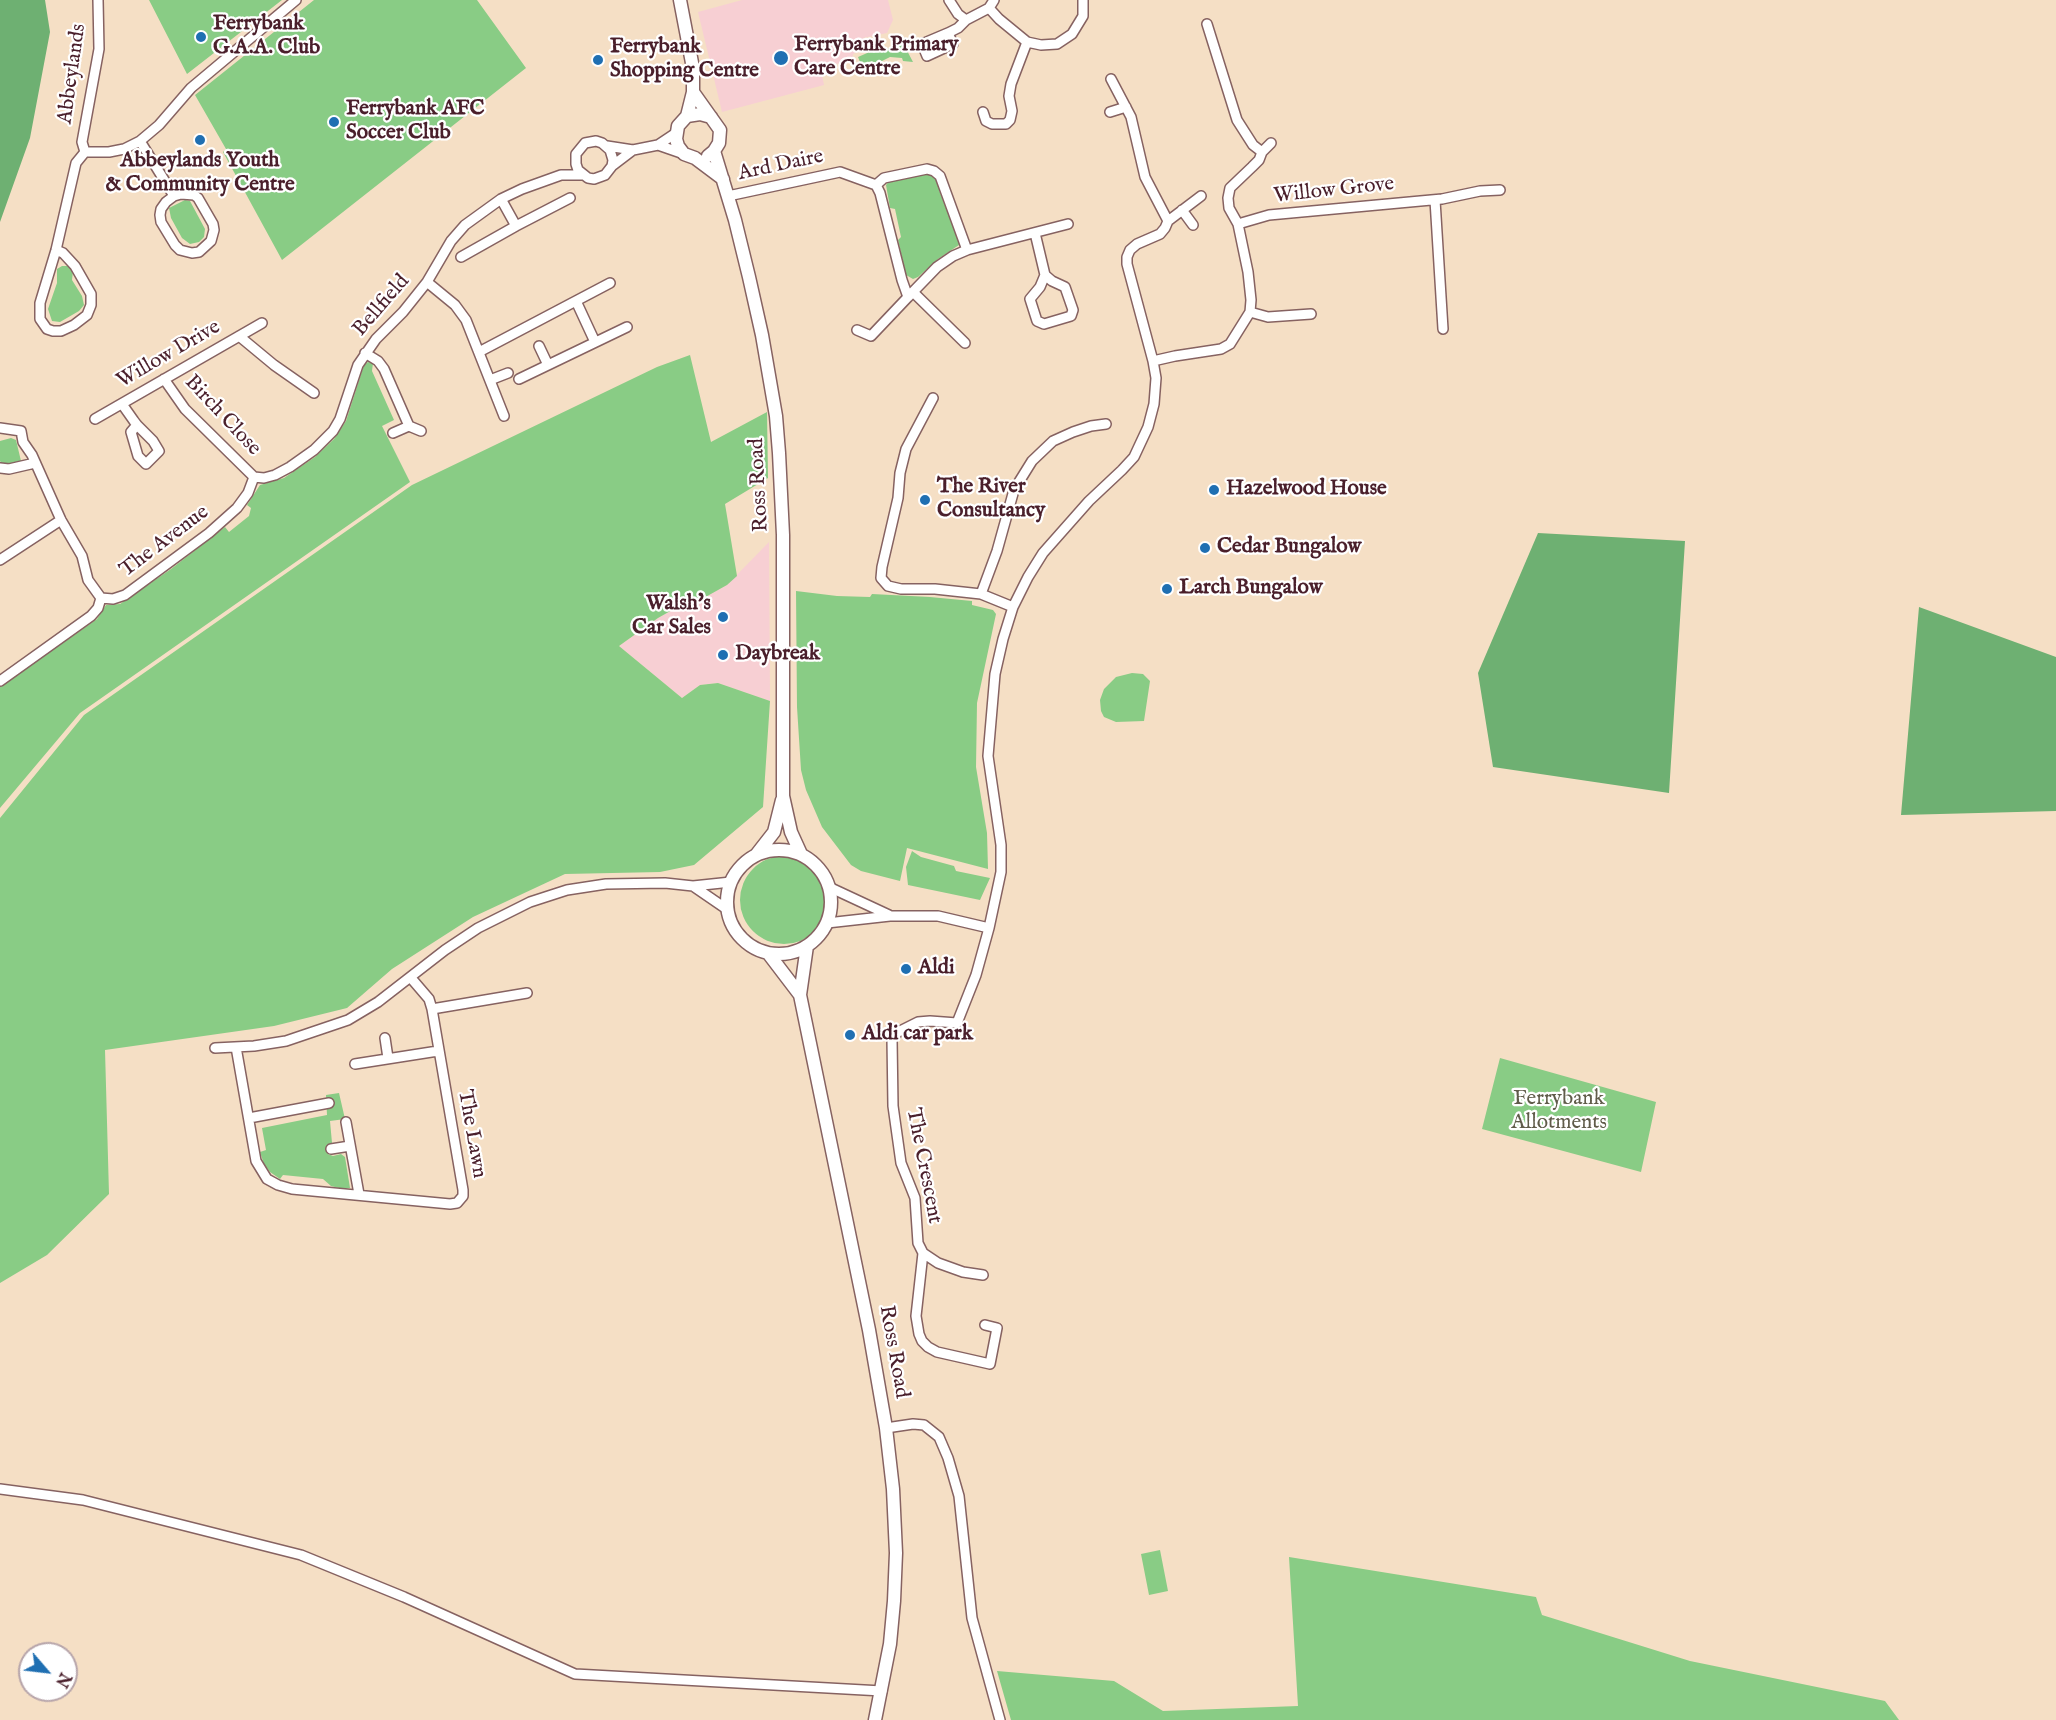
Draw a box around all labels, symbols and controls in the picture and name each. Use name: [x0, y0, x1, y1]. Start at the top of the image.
place label: Ferrybank G.A.A. Club: [213, 12, 320, 62]
street label: Abbeylands: [53, 22, 93, 126]
marker: Ferrybank G.A.A. Club: [194, 30, 208, 44]
place label: Ferrybank Primary Care Centre: [794, 33, 959, 83]
place label: Ferrybank Shopping Centre: [610, 35, 759, 85]
marker: Ferrybank Primary Care Centre: [772, 49, 790, 67]
marker: Ferrybank Shopping Centre: [591, 53, 605, 67]
place label: Ferrybank AFC Soccer Club: [346, 97, 484, 147]
marker: Ferrybank AFC Soccer Club: [327, 115, 341, 129]
marker: Abbeylands Youth & Community Centre: [193, 133, 207, 147]
street label: Ard Daire: [736, 145, 826, 187]
place label: Abbeylands Youth & Community Centre: [105, 149, 295, 199]
street label: Willow Grove: [1273, 172, 1395, 210]
street label: Bellfield: [348, 270, 416, 342]
street label: Willow Drive: [113, 315, 225, 395]
street label: Birch Close: [178, 370, 266, 462]
street label: Ross Road: [745, 437, 775, 533]
place label: The River Consultancy: [937, 475, 1045, 525]
place label: Hazelwood House: [1226, 477, 1387, 503]
marker: Hazelwood House: [1207, 483, 1221, 497]
marker: The River Consultancy: [918, 493, 932, 507]
street label: The Avenue: [116, 500, 214, 584]
place label: Cedar Bungalow: [1217, 535, 1361, 561]
marker: Cedar Bungalow: [1198, 541, 1212, 555]
place label: Larch Bungalow: [1179, 576, 1322, 602]
marker: Larch Bungalow: [1160, 582, 1174, 596]
place label: Walsh's Car Sales: [632, 592, 711, 642]
marker: Walsh's Car Sales: [716, 610, 730, 624]
place label: Daybreak: [735, 642, 820, 668]
marker: Daybreak: [716, 648, 730, 662]
place label: Aldi: [918, 956, 955, 982]
marker: Aldi: [899, 962, 913, 976]
place label: Aldi car park: [862, 1022, 973, 1048]
marker: Aldi car park: [843, 1028, 857, 1042]
park label: Ferrybank Allotments: [1511, 1087, 1607, 1137]
street label: The Lawn: [451, 1088, 491, 1180]
street label: The Crescent: [899, 1106, 947, 1226]
street label: Ross Road: [872, 1304, 914, 1400]
north arrow: [18, 1642, 78, 1702]
text: N: [50, 1669, 74, 1690]

